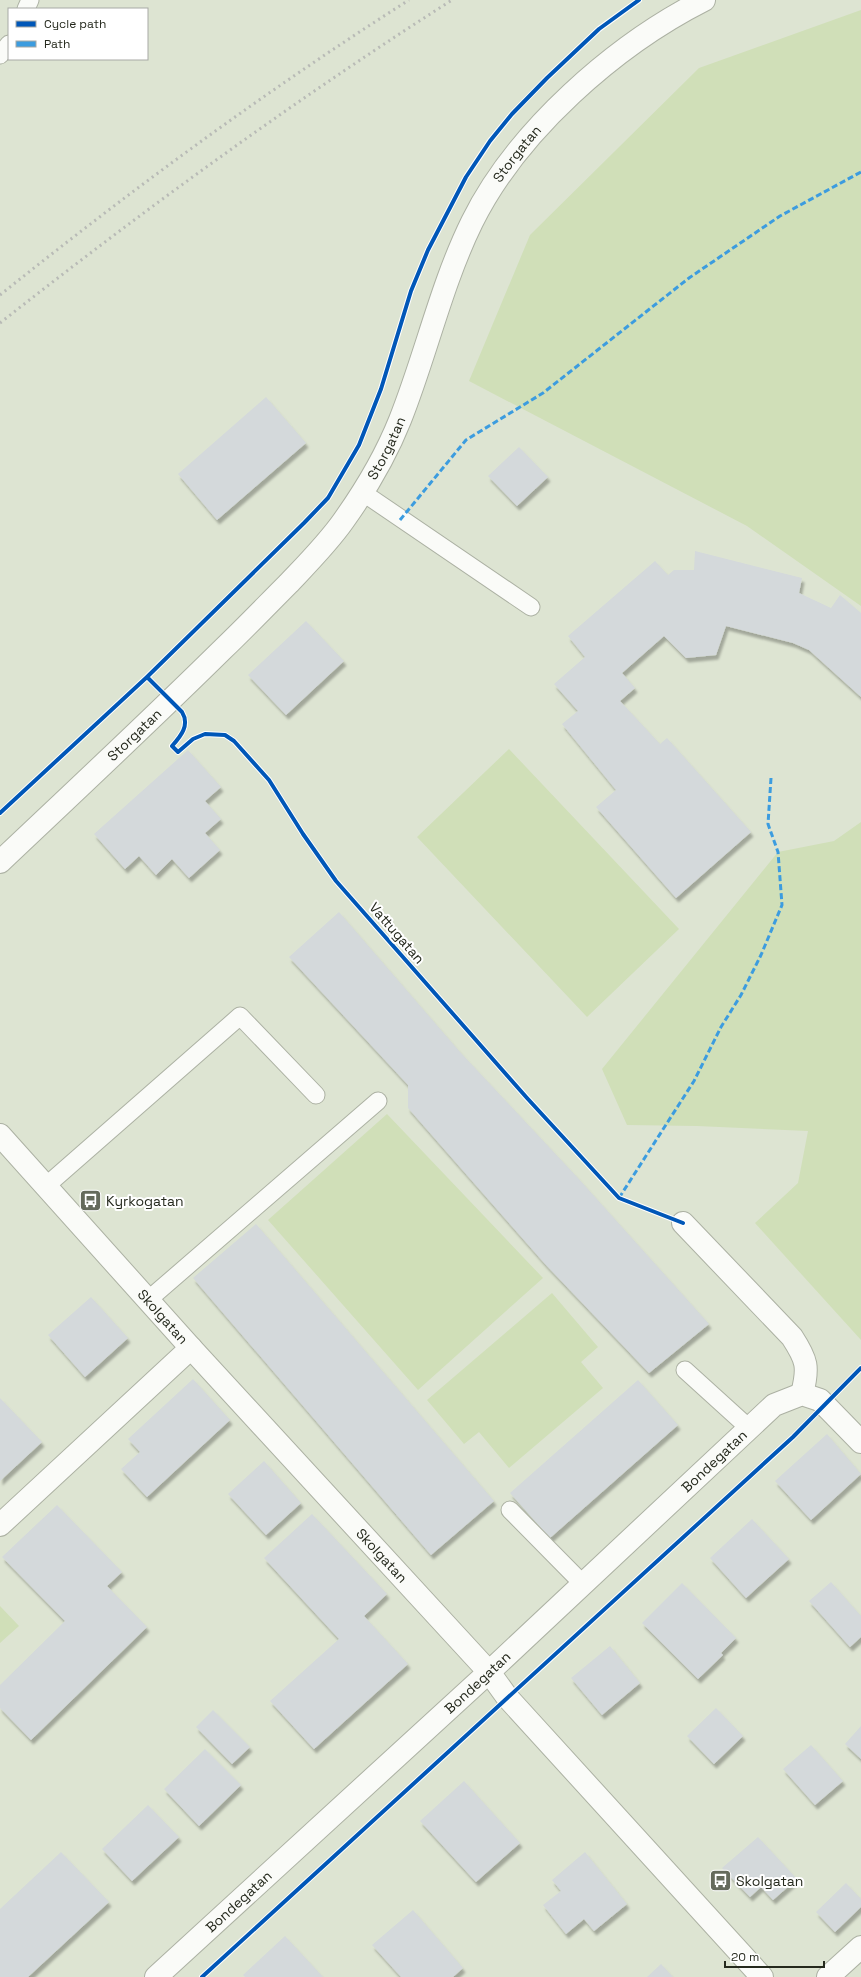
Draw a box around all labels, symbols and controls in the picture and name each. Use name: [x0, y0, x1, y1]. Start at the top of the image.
legend: [8, 8, 148, 60]
text: Cycle path: [44, 16, 106, 32]
text: Path: [44, 36, 70, 52]
street label: Storgatan: [489, 121, 545, 186]
street label: Storgatan: [363, 414, 409, 483]
street label: Storgatan: [103, 705, 165, 765]
street label: Vattugatan: [365, 899, 429, 967]
bus stop icon: Kyrkogatan: [78, 1188, 104, 1214]
place label: Kyrkogatan: [106, 1192, 184, 1210]
street label: Skolgatan: [134, 1286, 192, 1348]
street label: Bondegatan: [677, 1426, 751, 1496]
street label: Skolgatan: [352, 1525, 411, 1586]
street label: Bondegatan: [441, 1648, 514, 1717]
street label: Bondegatan: [202, 1867, 275, 1936]
bus stop icon: Skolgatan: [707, 1868, 733, 1894]
place label: Skolgatan: [736, 1872, 803, 1890]
scale bar: [725, 1943, 824, 1969]
text: 20 m: [731, 1949, 759, 1965]

